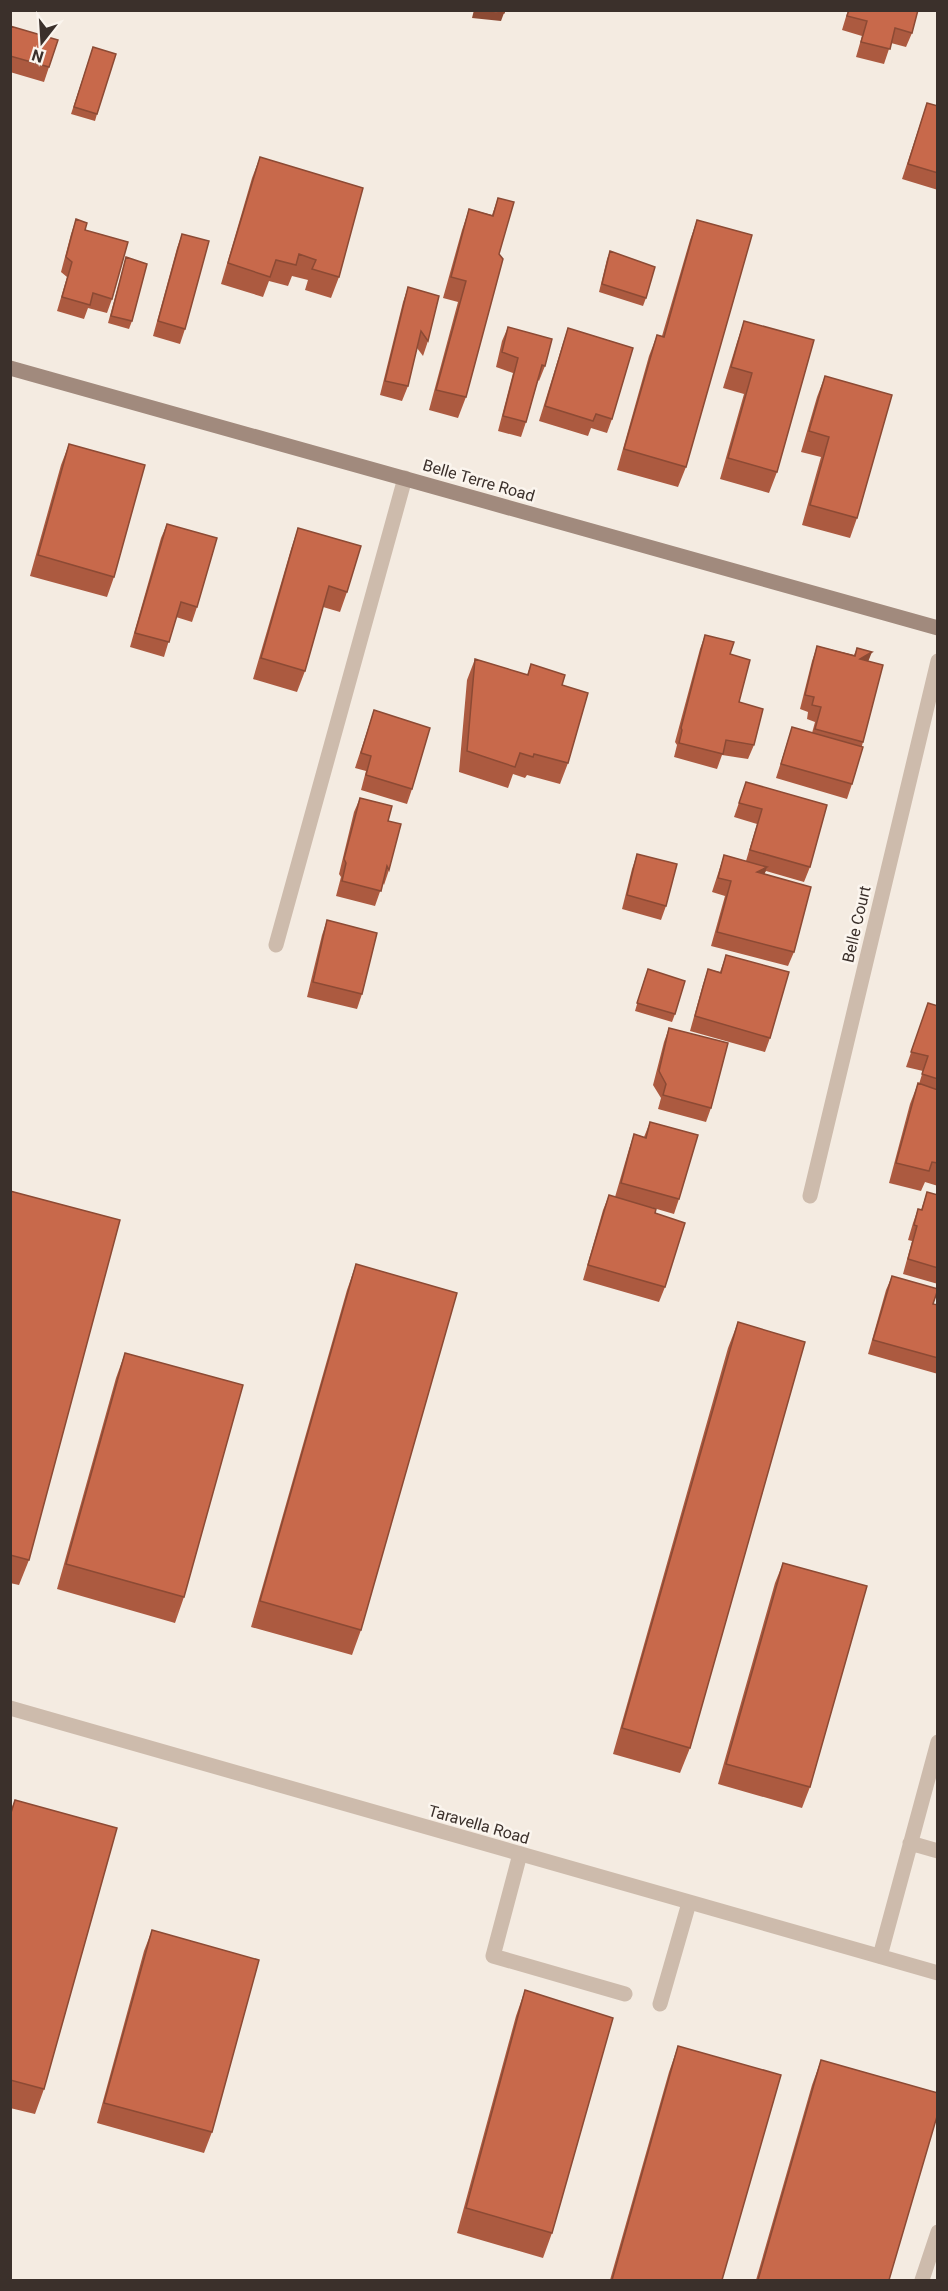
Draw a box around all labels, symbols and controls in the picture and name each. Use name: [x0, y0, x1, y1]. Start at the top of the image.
north arrow: [12, 12, 72, 72]
text: N: [30, 45, 46, 67]
street label: Belle Terre Road: [421, 455, 537, 506]
street label: Belle Court: [838, 884, 875, 964]
street label: Taravella Road: [426, 1801, 532, 1848]

